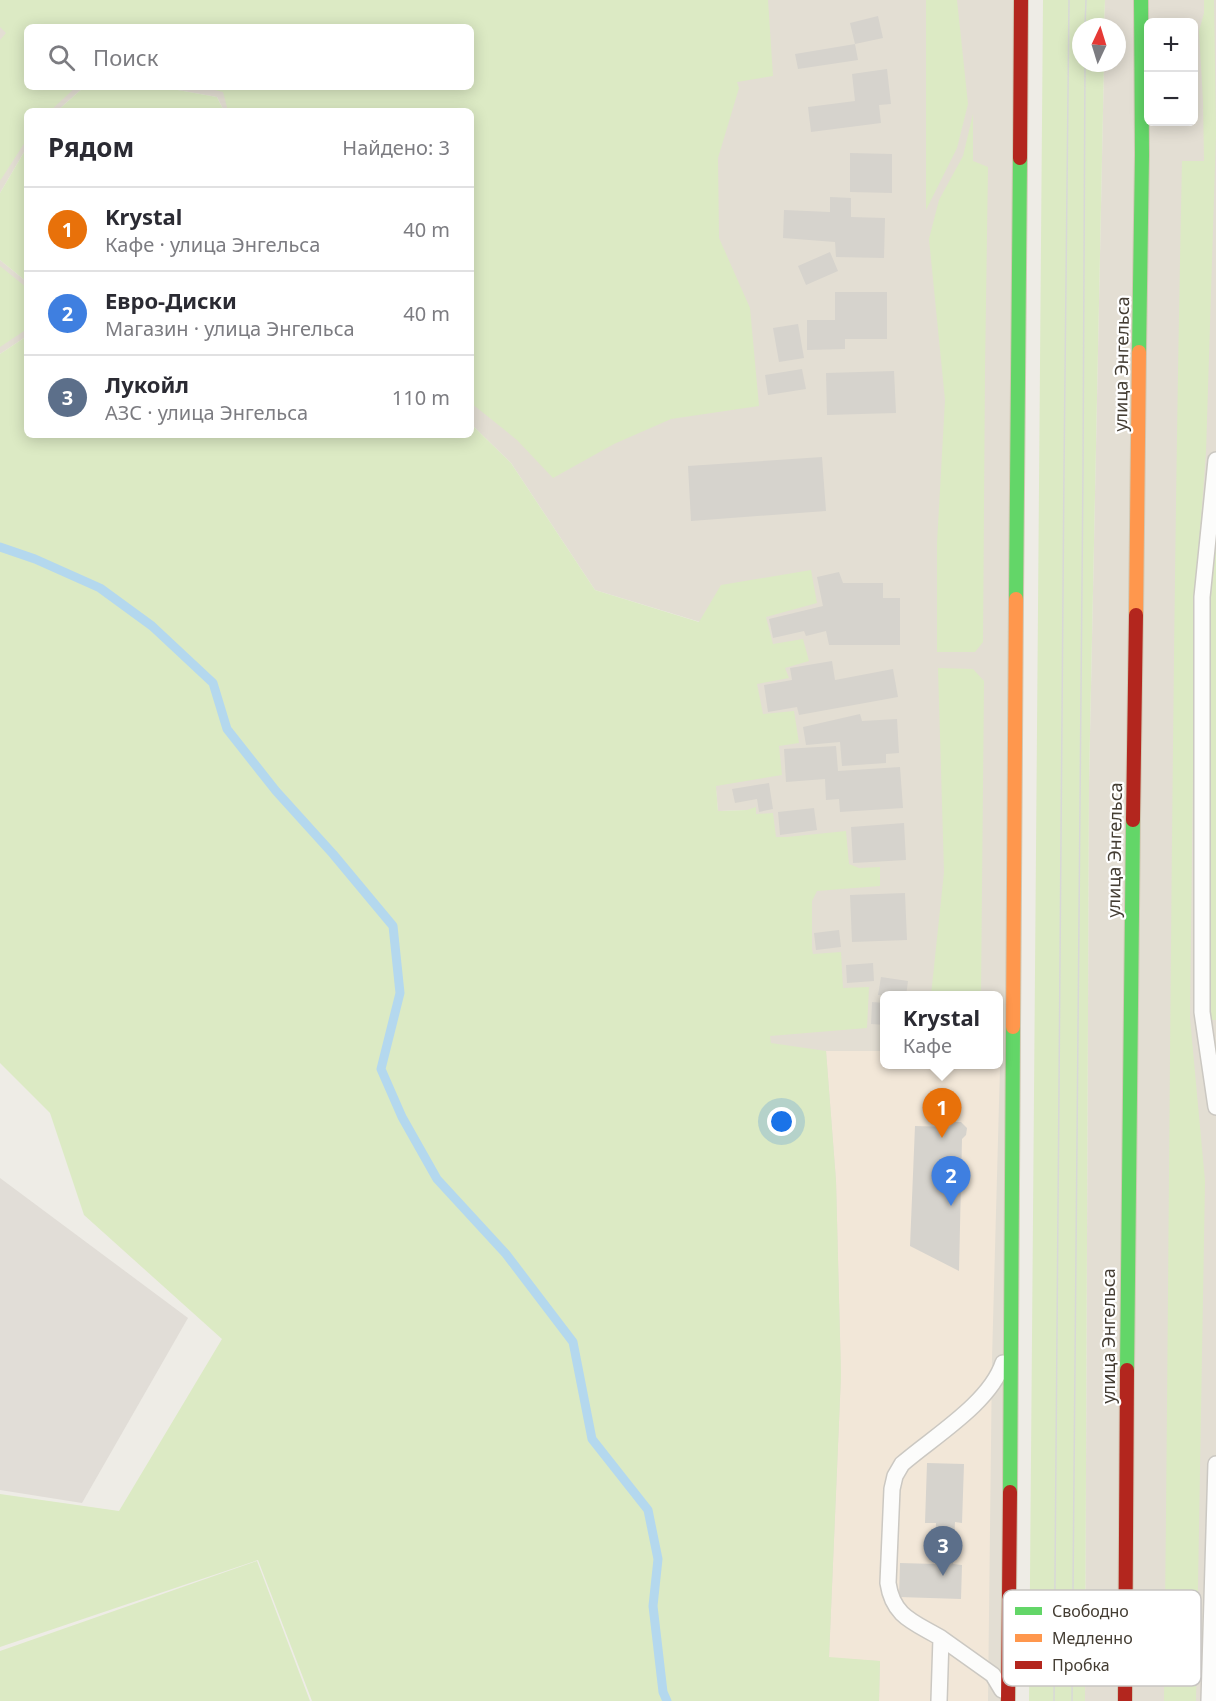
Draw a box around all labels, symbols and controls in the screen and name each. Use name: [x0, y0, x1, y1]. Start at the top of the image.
north arrow: [1072, 18, 1126, 72]
map controls: [1144, 18, 1198, 126]
button: +: [1144, 18, 1198, 72]
search box: [24, 24, 474, 90]
icon: search: [45, 41, 78, 74]
text: Поиск: [93, 42, 158, 72]
button: −: [1144, 72, 1198, 126]
text: Рядом: [48, 129, 134, 165]
text: Найдено: 3: [342, 134, 450, 161]
text: Krystal: [105, 201, 182, 231]
text: 1: [62, 216, 73, 243]
text: 40 m: [403, 216, 450, 243]
text: Кафе · улица Энгельса: [105, 231, 320, 258]
text: Евро-Диски: [105, 285, 237, 315]
street label: улица Энгельса: [1108, 296, 1134, 432]
text: 2: [62, 300, 73, 327]
text: 40 m: [403, 300, 450, 327]
text: Магазин · улица Энгельса: [105, 315, 355, 342]
text: Лукойл: [105, 369, 189, 399]
text: 3: [62, 384, 73, 411]
text: 110 m: [392, 384, 450, 411]
text: АЗС · улица Энгельса: [105, 399, 308, 426]
street label: улица Энгельса: [1101, 782, 1127, 918]
popup: [880, 991, 1003, 1069]
text: Krystal: [903, 1002, 980, 1032]
text: Кафе: [903, 1032, 952, 1059]
pin: 1: [922, 1088, 962, 1138]
your location: [767, 1107, 796, 1136]
pin: 2: [932, 1156, 970, 1206]
street label: улица Энгельса: [1096, 1268, 1120, 1404]
pin: 3: [924, 1526, 962, 1576]
legend: [1003, 1590, 1201, 1686]
text: Свободно: [1052, 1600, 1129, 1622]
text: Медленно: [1052, 1627, 1133, 1649]
text: Пробка: [1052, 1654, 1110, 1676]

